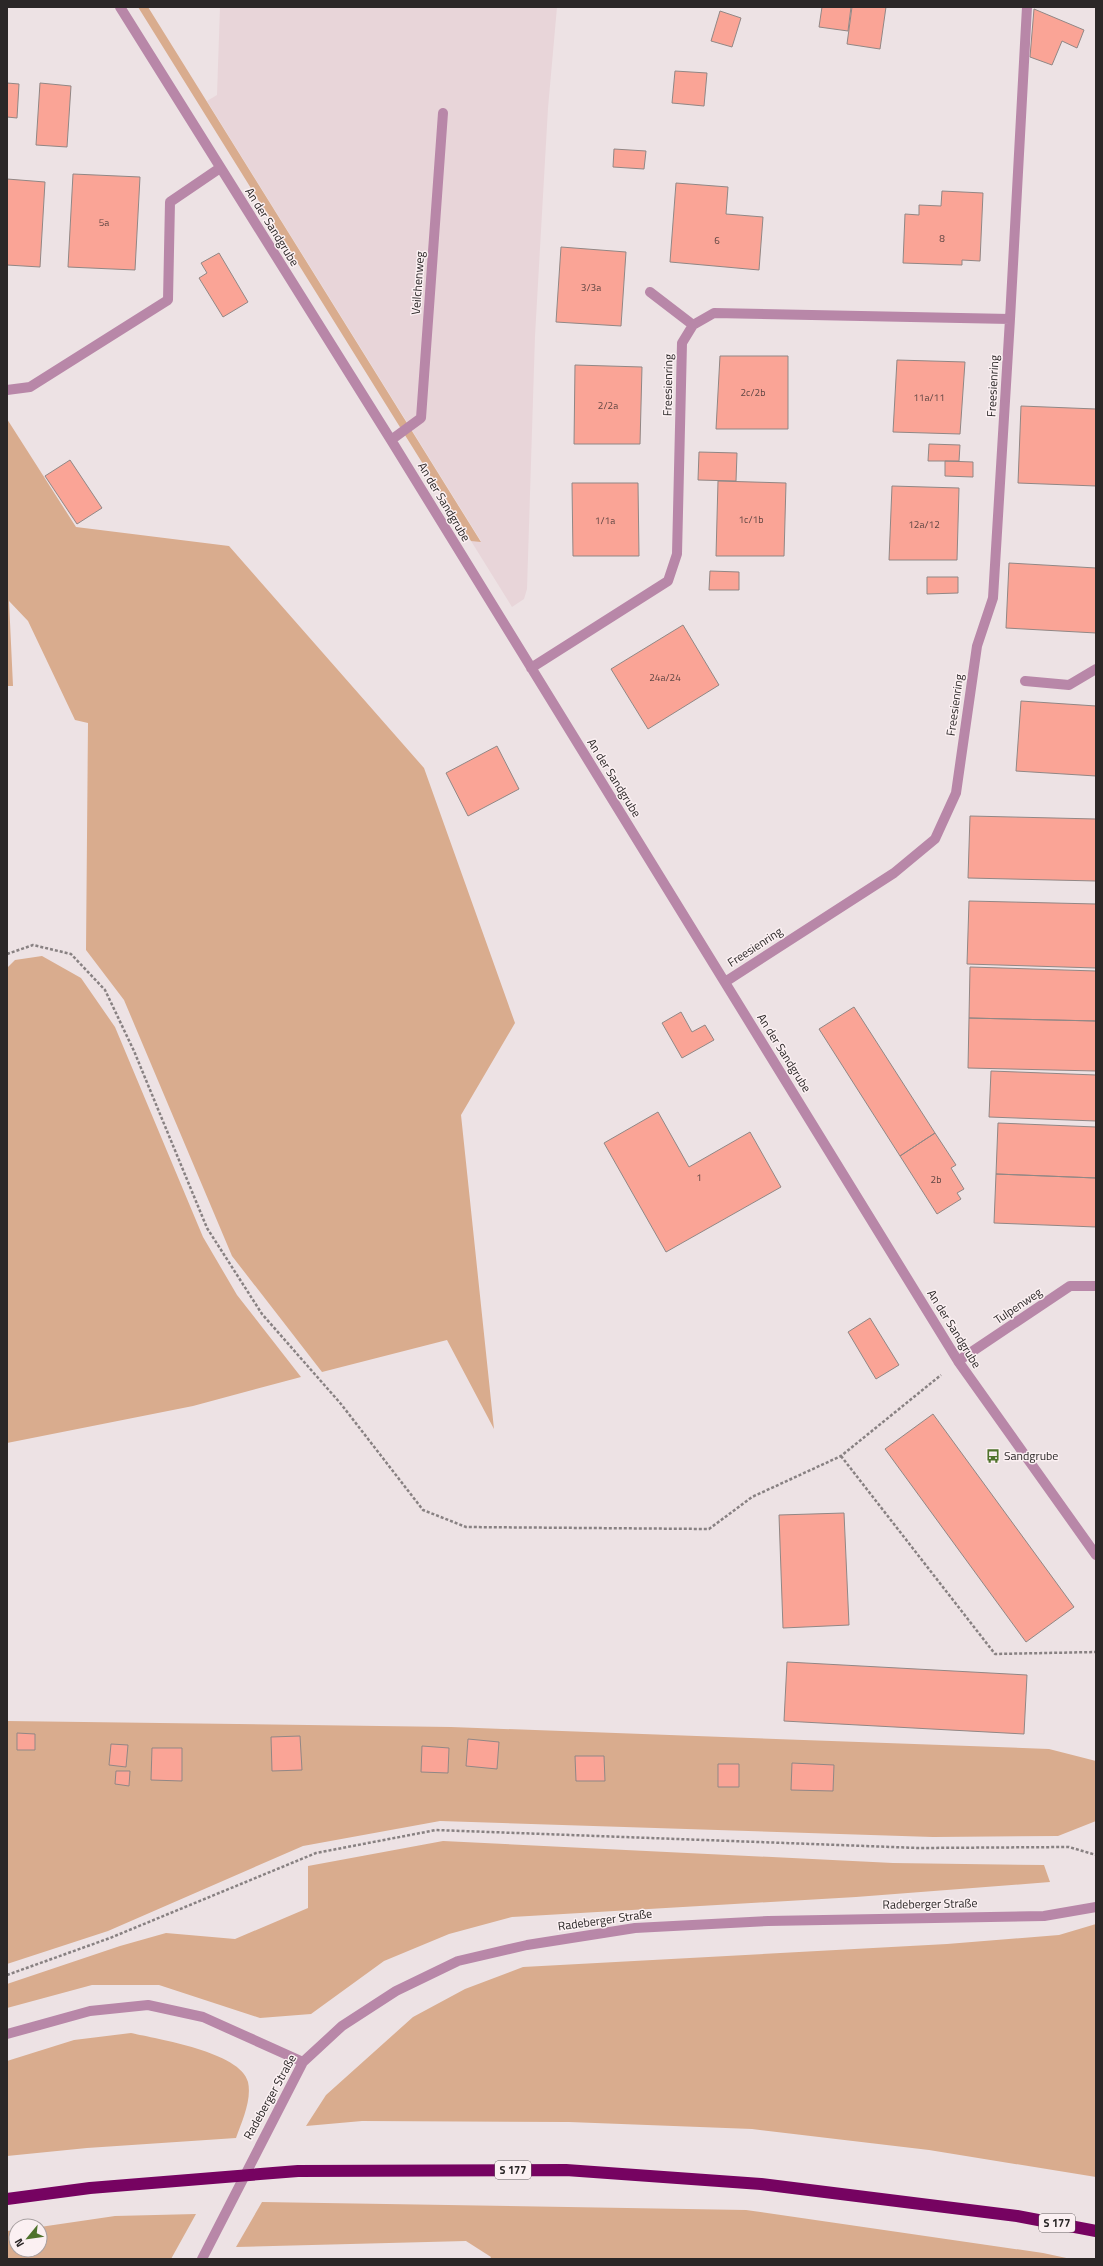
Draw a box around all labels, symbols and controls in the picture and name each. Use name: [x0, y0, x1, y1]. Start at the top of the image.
street label: An der Sandgrube: [241, 184, 304, 270]
house number: 5a: [99, 215, 109, 230]
house number: 8: [939, 231, 945, 246]
house number: 6: [714, 233, 720, 248]
street label: Veilchenweg: [406, 251, 429, 315]
house number: 3/3a: [581, 280, 601, 295]
street label: Freesienring: [657, 354, 678, 416]
street label: Freesienring: [981, 354, 1004, 418]
house number: 2c/2b: [741, 385, 765, 400]
house number: 11a/11: [913, 390, 945, 405]
house number: 2/2a: [598, 398, 618, 413]
street label: An der Sandgrube: [413, 458, 476, 545]
house number: 1c/1b: [739, 512, 763, 527]
house number: 1/1a: [595, 513, 615, 528]
house number: 12a/12: [908, 517, 940, 532]
house number: 24a/24: [649, 670, 681, 685]
street label: Freesienring: [941, 673, 968, 737]
street label: An der Sandgrube: [583, 735, 646, 821]
street label: Freesienring: [723, 922, 786, 972]
street label: An der Sandgrube: [753, 1010, 816, 1096]
house number: 1: [696, 1170, 702, 1185]
house number: 2b: [931, 1172, 941, 1187]
street label: Tulpenweg: [990, 1282, 1046, 1329]
street label: An der Sandgrube: [923, 1286, 986, 1372]
place label: Sandgrube: [1004, 1446, 1058, 1465]
bus stop icon: Sandgrube: [985, 1448, 1001, 1464]
street label: Radeberger Straße: [882, 1893, 978, 1914]
street label: Radeberger Straße: [557, 1903, 653, 1936]
street label: Radeberger Straße: [238, 2051, 301, 2143]
road number: S 177: [495, 2161, 531, 2179]
road number: S 177: [1039, 2214, 1075, 2232]
north arrow: [8, 2218, 48, 2258]
text: N: [10, 2236, 28, 2250]

